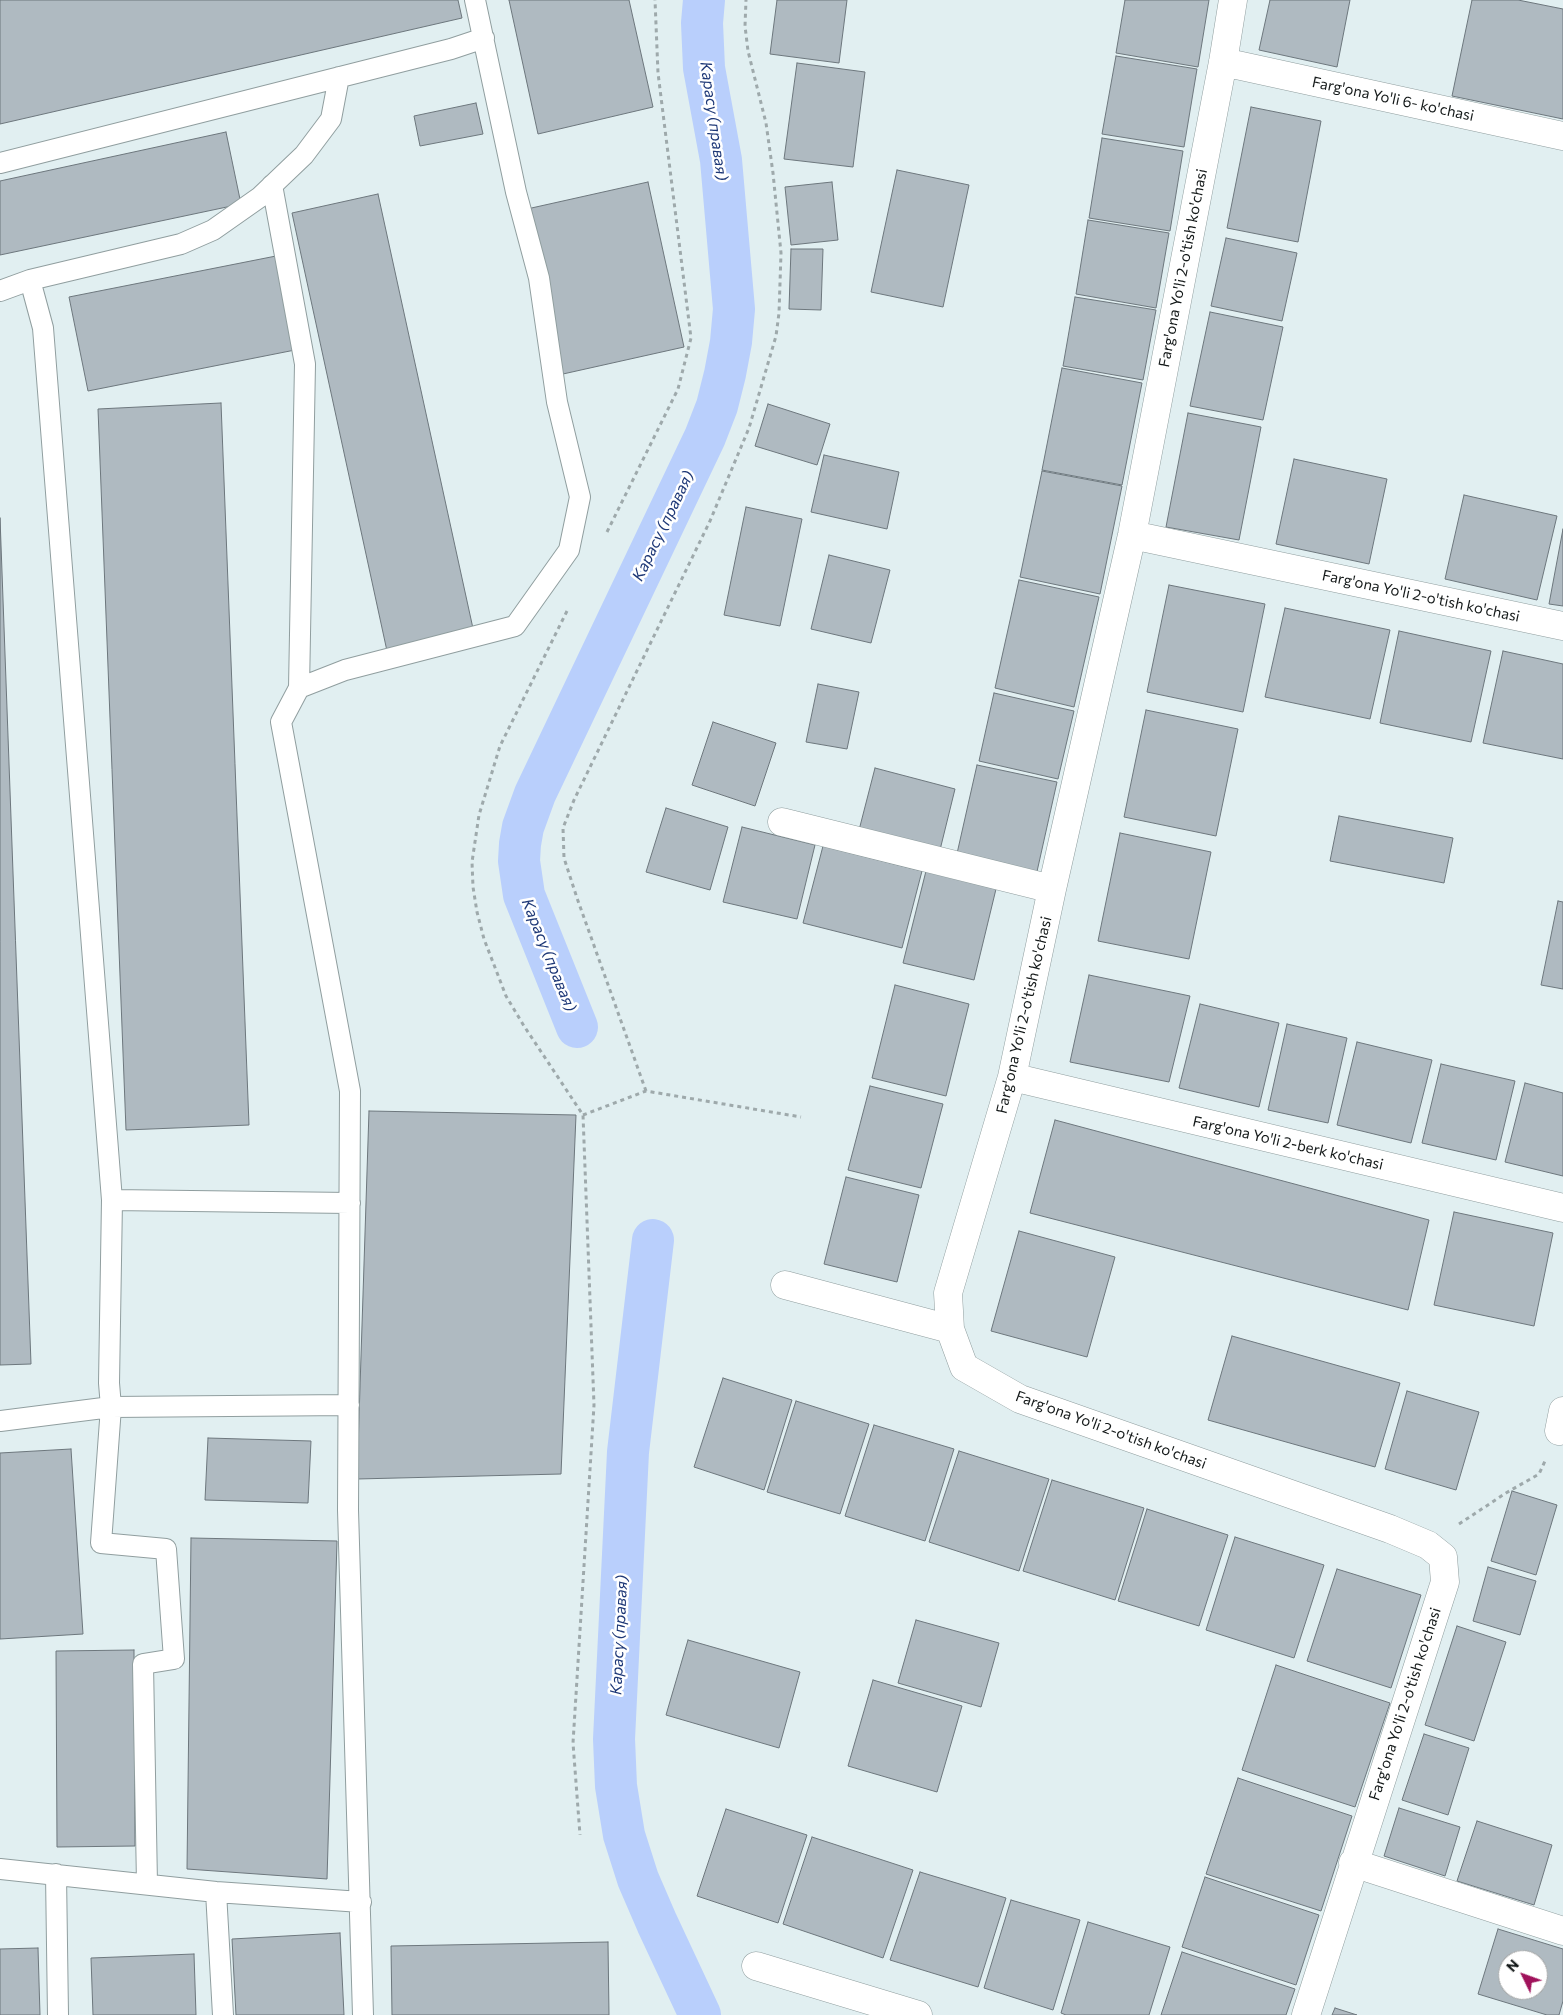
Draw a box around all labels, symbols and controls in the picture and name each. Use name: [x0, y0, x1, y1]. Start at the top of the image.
water label: Карасу (правая): [696, 60, 732, 182]
street label: Farg'ona Yo'li 6- ko'chasi: [1310, 73, 1476, 125]
street label: Farg'ona Yo'li 2-o'tish ko'chasi: [1155, 167, 1211, 369]
water label: Карасу (правая): [628, 468, 698, 584]
street label: Farg'ona Yo'li 2-o'tish ko'chasi: [1320, 566, 1522, 626]
water label: Карасу (правая): [518, 896, 580, 1014]
street label: Farg'ona Yo'li 2-o'tish ko'chasi: [993, 915, 1055, 1115]
street label: Farg'ona Yo'li 2-berk ko'chasi: [1191, 1112, 1385, 1174]
street label: Farg'ona Yo'li 2-o'tish ko'chasi: [1013, 1387, 1209, 1473]
water label: Карасу (правая): [606, 1574, 632, 1696]
street label: Farg'ona Yo'li 2-o'tish ko'chasi: [1365, 1605, 1445, 1803]
north arrow: [1498, 1950, 1548, 2000]
text: N: [1502, 1956, 1522, 1975]

